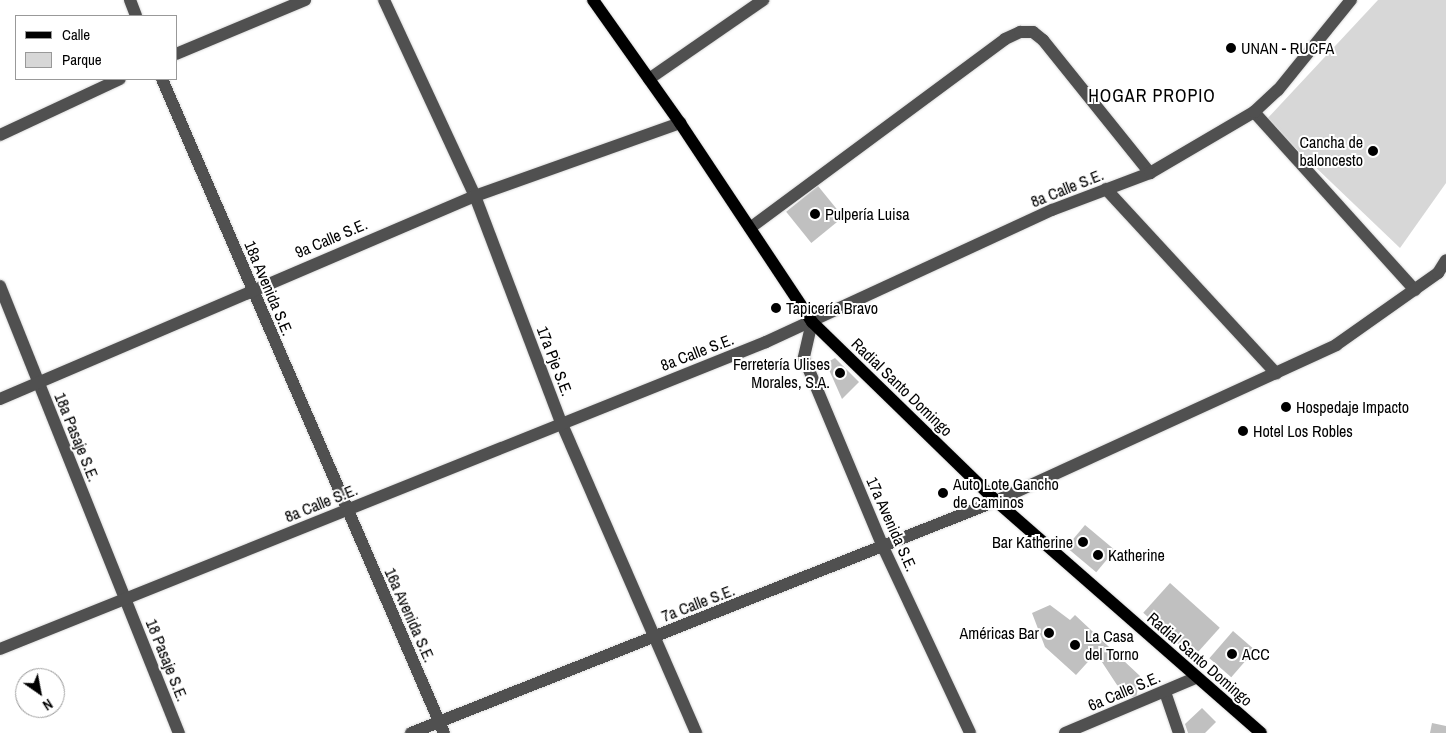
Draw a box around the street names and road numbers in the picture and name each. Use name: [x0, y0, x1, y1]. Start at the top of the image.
street label: 8a Calle S.E.: [1028, 165, 1106, 211]
street label: 9a Calle S.E.: [292, 214, 370, 262]
street label: 18a Avenida S.E.: [240, 237, 298, 339]
street label: 17a Pje S.E.: [533, 324, 577, 398]
street label: 8a Calle S.E.: [658, 329, 736, 375]
street label: Radial Santo Domingo: [848, 334, 956, 440]
street label: 18a Pasaje S.E.: [50, 390, 104, 484]
street label: 17a Avenida S.E.: [863, 474, 921, 574]
street label: 8a Calle S.E.: [282, 480, 360, 526]
street label: 16a Avenida S.E.: [381, 565, 439, 665]
street label: 7a Calle S.E.: [659, 580, 737, 626]
street label: Radial Santo Domingo: [1144, 608, 1256, 710]
street label: 18 Pasaje S.E.: [142, 616, 192, 704]
street label: 6a Calle S.E.: [1085, 667, 1163, 715]

